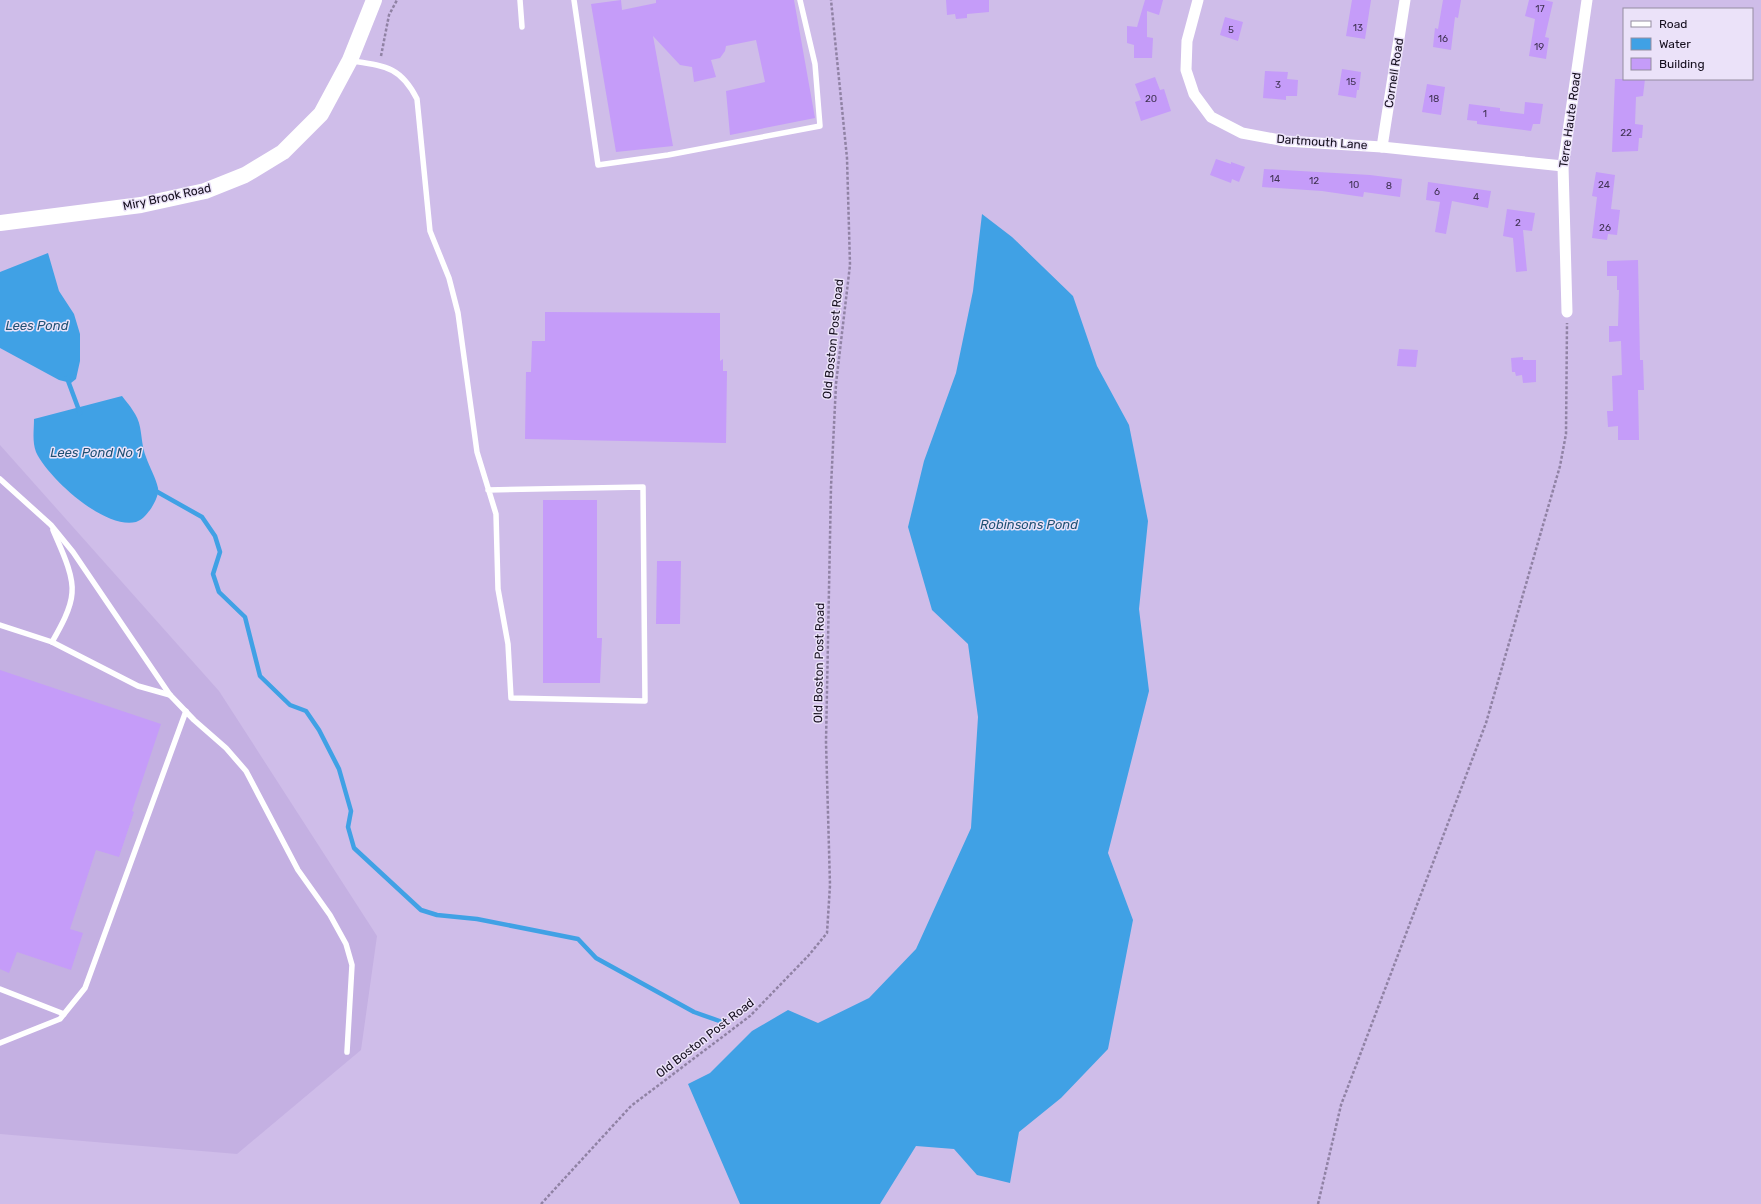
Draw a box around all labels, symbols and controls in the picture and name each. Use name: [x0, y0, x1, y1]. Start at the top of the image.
house number: 17: [1535, 3, 1545, 15]
legend: [1623, 8, 1753, 80]
text: Road: [1659, 17, 1687, 31]
house number: 13: [1353, 22, 1363, 34]
house number: 5: [1228, 24, 1234, 36]
house number: 16: [1438, 33, 1448, 45]
street label: Cornell Road: [1382, 37, 1406, 109]
text: Water: [1659, 37, 1691, 51]
house number: 19: [1534, 41, 1544, 53]
text: Building: [1659, 57, 1705, 71]
street label: Terre Haute Road: [1556, 71, 1584, 169]
house number: 15: [1346, 76, 1356, 88]
house number: 3: [1275, 79, 1281, 91]
house number: 20: [1145, 93, 1157, 105]
house number: 18: [1429, 93, 1439, 105]
house number: 1: [1483, 108, 1487, 120]
house number: 22: [1620, 127, 1632, 139]
street label: Dartmouth Lane: [1276, 132, 1368, 152]
house number: 14: [1270, 173, 1280, 185]
house number: 12: [1309, 175, 1319, 187]
house number: 10: [1349, 179, 1359, 191]
house number: 24: [1598, 179, 1610, 191]
house number: 8: [1386, 180, 1392, 192]
street label: Miry Brook Road: [122, 181, 212, 213]
house number: 6: [1434, 186, 1440, 198]
house number: 4: [1473, 191, 1479, 203]
house number: 2: [1515, 217, 1521, 229]
house number: 26: [1599, 222, 1611, 234]
street label: Old Boston Post Road: [820, 278, 846, 400]
water label: Lees Pond: [6, 318, 69, 333]
water label: Lees Pond No 1: [50, 445, 142, 460]
water label: Robinsons Pond: [980, 517, 1078, 532]
street label: Old Boston Post Road: [811, 603, 827, 723]
street label: Old Boston Post Road: [653, 995, 757, 1081]

